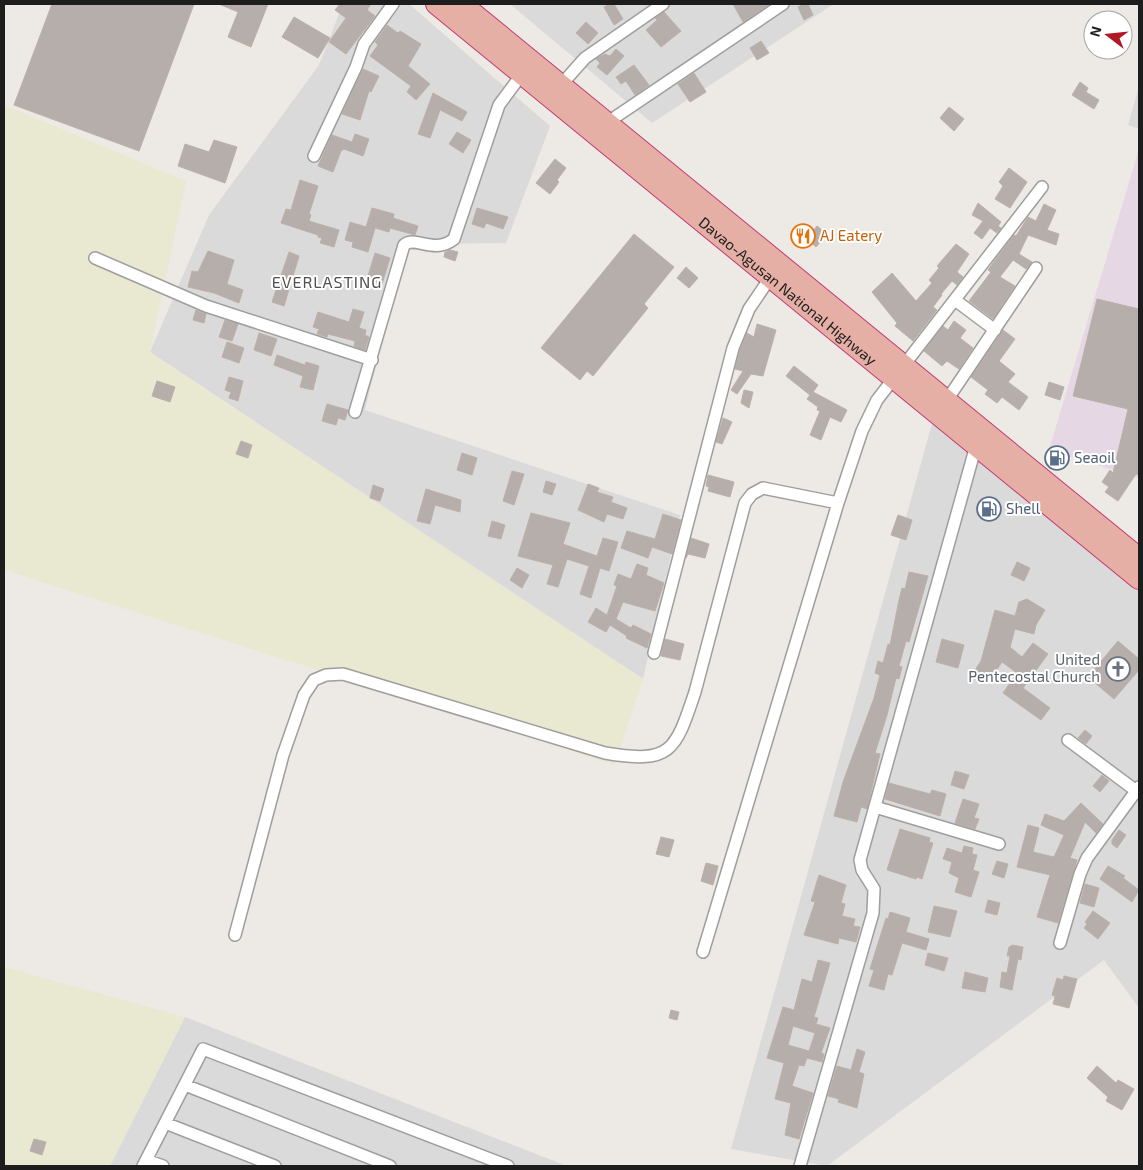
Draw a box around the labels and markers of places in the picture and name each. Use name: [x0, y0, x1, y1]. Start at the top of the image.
restaurant icon: AJ Eatery: [790, 223, 816, 249]
place label: AJ Eatery: [820, 226, 882, 244]
fuel station icon: Seaoil: [1044, 445, 1070, 471]
place label: Seaoil: [1074, 448, 1116, 466]
fuel station icon: Shell: [976, 496, 1002, 522]
place label: Shell: [1006, 499, 1041, 517]
place label: United Pentecostal Church: [968, 650, 1100, 685]
church icon: United Pentecostal Church: [1105, 656, 1131, 682]

